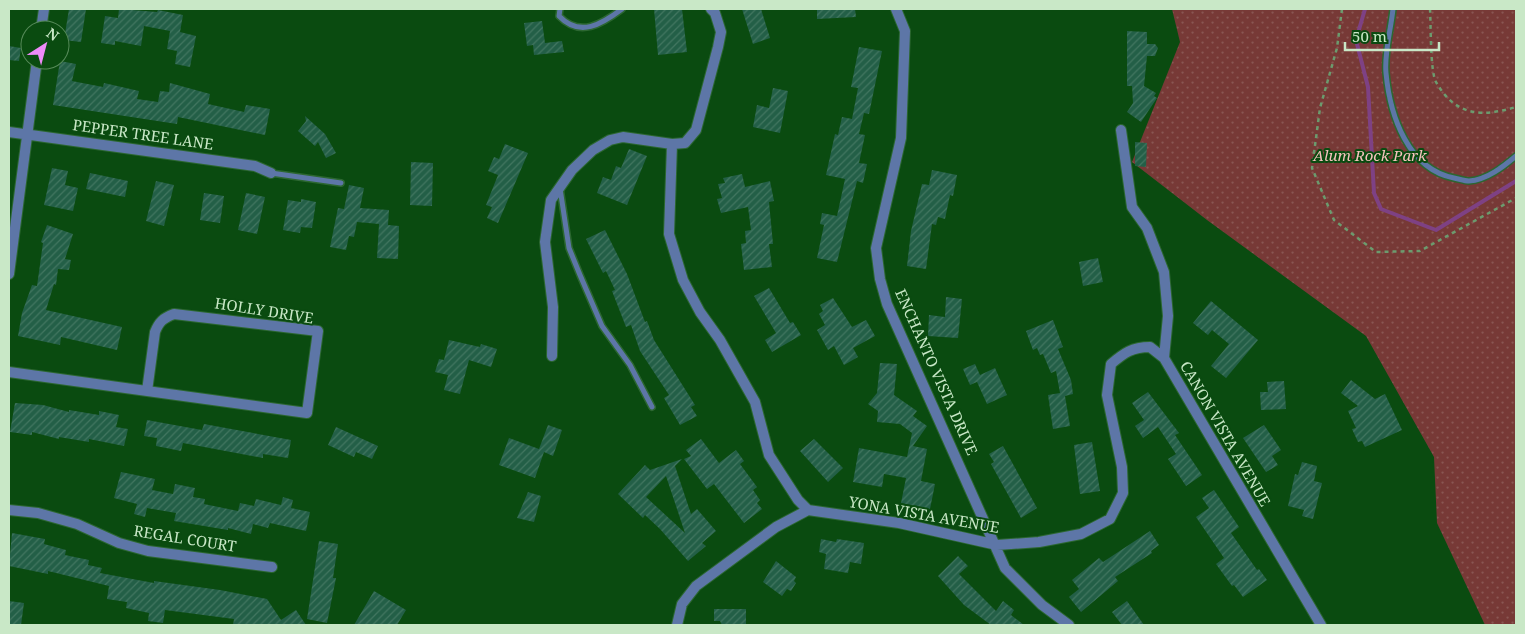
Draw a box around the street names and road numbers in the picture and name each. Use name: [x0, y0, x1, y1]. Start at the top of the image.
street label: PEPPER TREE LANE: [71, 114, 215, 154]
street label: ENCHANTO VISTA DRIVE: [891, 285, 983, 458]
street label: HOLLY DRIVE: [213, 292, 315, 328]
street label: CANON VISTA AVENUE: [1176, 357, 1276, 510]
street label: YONA VISTA AVENUE: [846, 491, 1001, 537]
street label: REGAL COURT: [132, 520, 238, 556]

